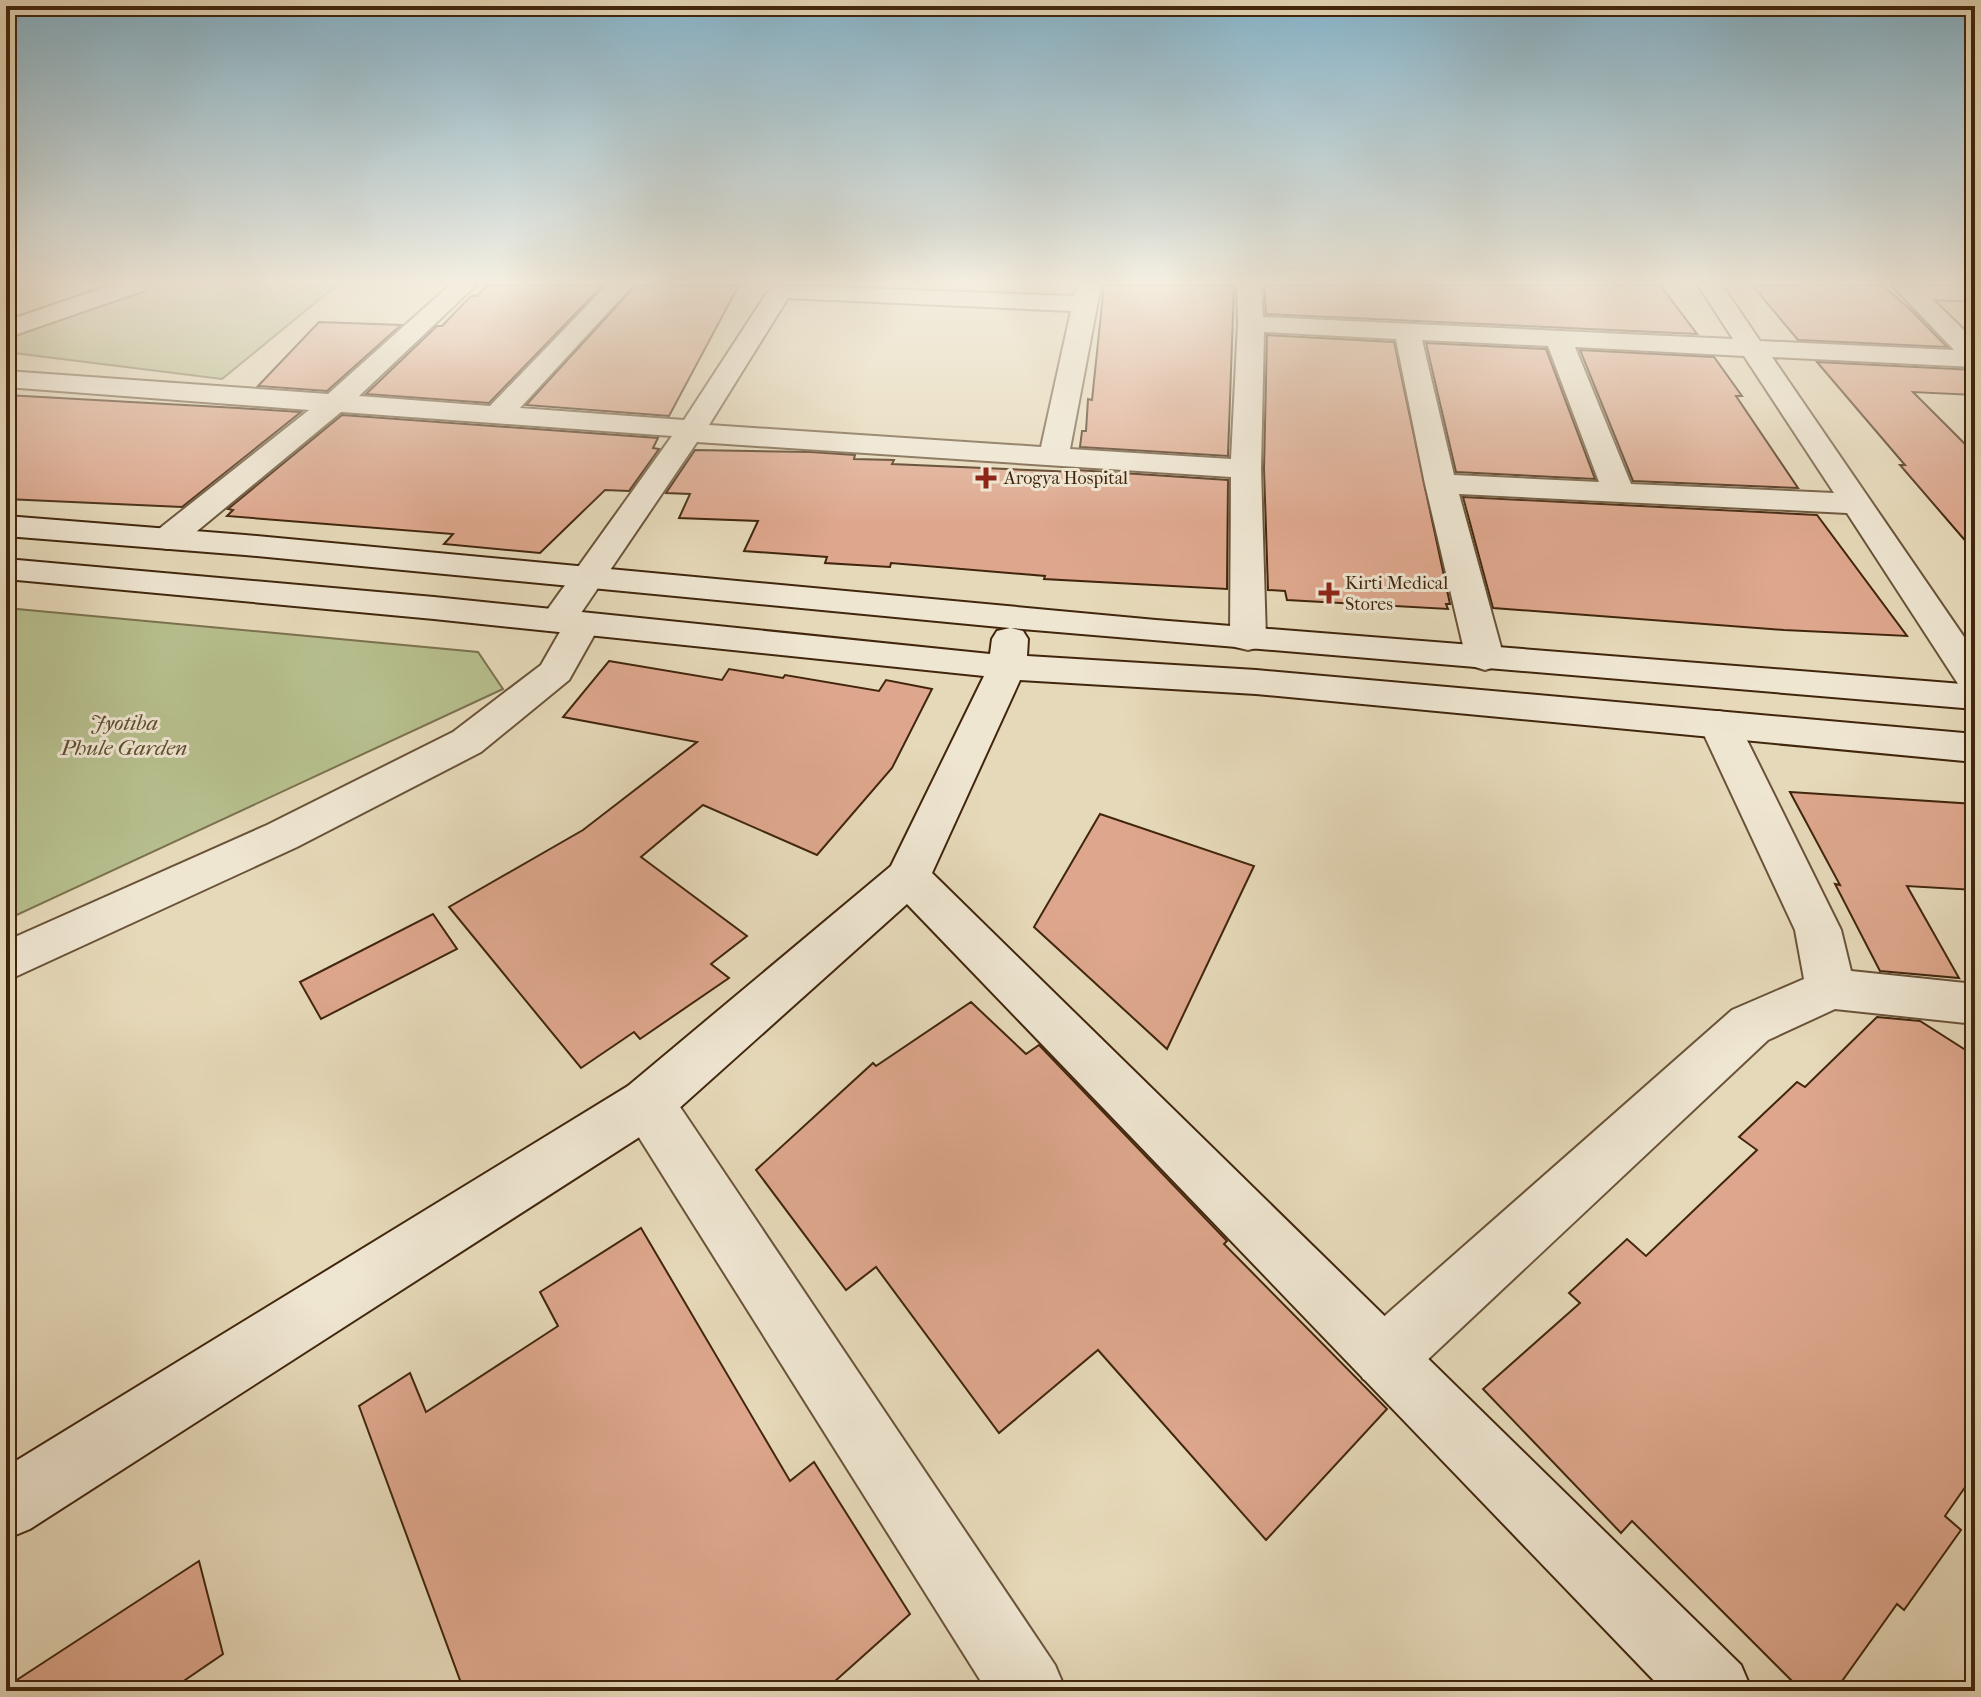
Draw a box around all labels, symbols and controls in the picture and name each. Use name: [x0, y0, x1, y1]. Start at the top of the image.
marker: Arogya Hospital: [975, 467, 997, 489]
place label: Arogya Hospital: [1003, 468, 1128, 489]
place label: Kirti Medical Stores: [1345, 573, 1448, 615]
marker: Kirti Medical Stores: [1320, 584, 1338, 602]
park label: Jyotiba Phule Garden: [60, 710, 187, 761]

